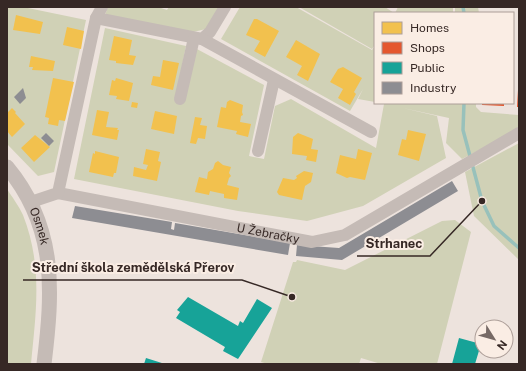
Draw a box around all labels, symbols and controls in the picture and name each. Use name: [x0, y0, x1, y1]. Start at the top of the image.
legend: [374, 12, 514, 104]
text: Homes: [410, 21, 449, 35]
text: Shops: [410, 41, 445, 55]
text: Public: [410, 61, 445, 75]
text: Industry: [410, 81, 457, 95]
street label: Osmek: [27, 205, 52, 247]
street label: U Žebračky: [235, 221, 301, 247]
callout: Strhanec: [357, 231, 430, 256]
text: Strhanec: [366, 236, 422, 251]
callout: Střední škola zemědělská Přerov: [23, 255, 242, 280]
text: Střední škola zemědělská Přerov: [32, 260, 235, 275]
north arrow: [474, 319, 514, 359]
text: N: [495, 338, 509, 352]

